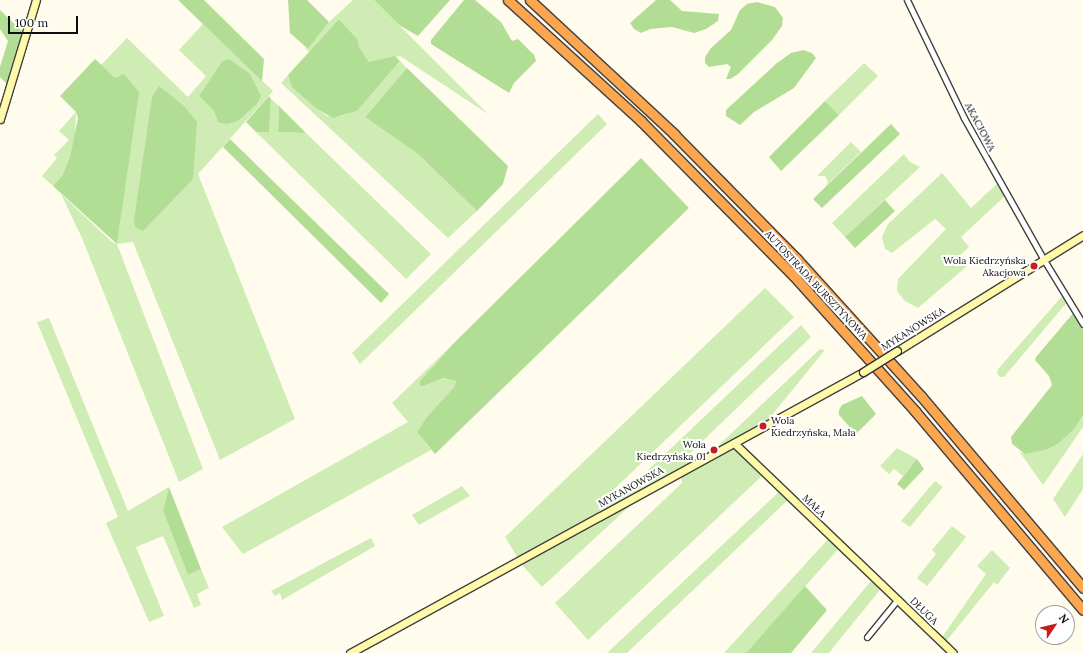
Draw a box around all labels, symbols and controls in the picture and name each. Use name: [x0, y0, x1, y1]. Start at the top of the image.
scale bar: [10, 8, 80, 34]
text: 100 m: [15, 15, 48, 30]
street label: AKACJOWA: [962, 101, 998, 153]
street label: AUTOSTRADA BURSZTYNOWA: [762, 228, 870, 342]
place label: Wola Kiedrzyńska Akacjowa: [943, 254, 1026, 278]
marker: Wola Kiedrzyńska Akacjowa: [1029, 261, 1039, 271]
street label: MYKANOWSKA: [879, 305, 947, 353]
place label: Wola Kiedrzyńska, Mała: [771, 414, 856, 438]
marker: Wola Kiedrzyńska, Mała: [758, 421, 768, 431]
place label: Wola Kiedrzyńska 01: [637, 438, 706, 462]
marker: Wola Kiedrzyńska 01: [709, 445, 719, 455]
street label: MYKANOWSKA: [596, 464, 666, 510]
street label: MAŁA: [800, 492, 828, 520]
street label: DŁUGA: [907, 595, 941, 627]
north arrow: [1035, 605, 1075, 645]
text: N: [1056, 611, 1072, 626]

